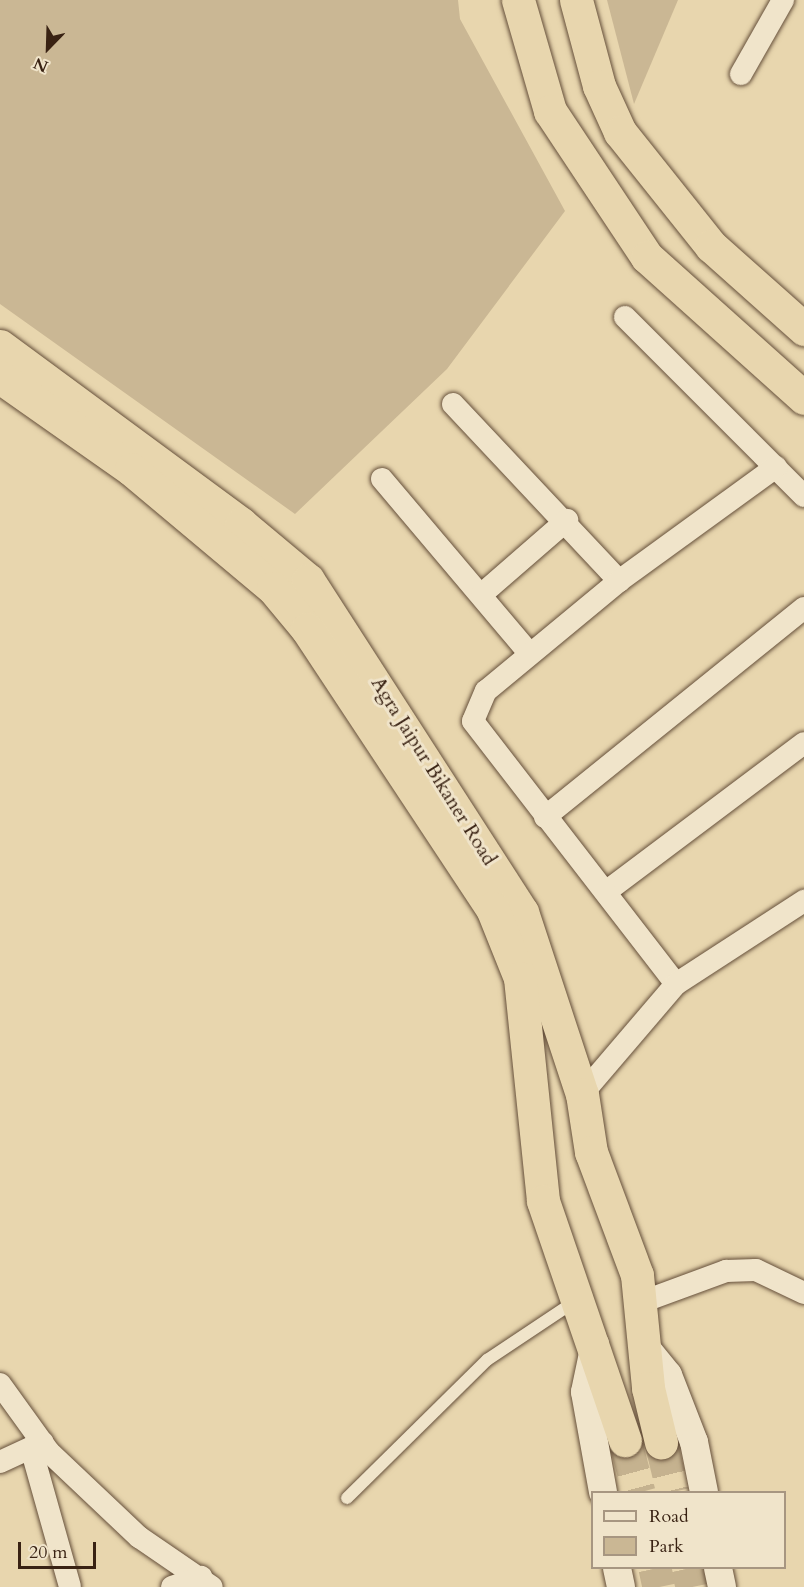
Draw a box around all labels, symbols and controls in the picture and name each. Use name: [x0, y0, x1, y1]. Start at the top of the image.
north arrow: [18, 18, 78, 78]
text: N: [30, 52, 52, 77]
street label: Agra Jaipur Bikaner Road: [366, 672, 502, 870]
legend: [591, 1491, 786, 1569]
text: Road: [649, 1504, 689, 1529]
scale bar: [21, 1530, 99, 1568]
text: Park: [649, 1534, 684, 1559]
text: 20 m: [29, 1540, 68, 1565]

